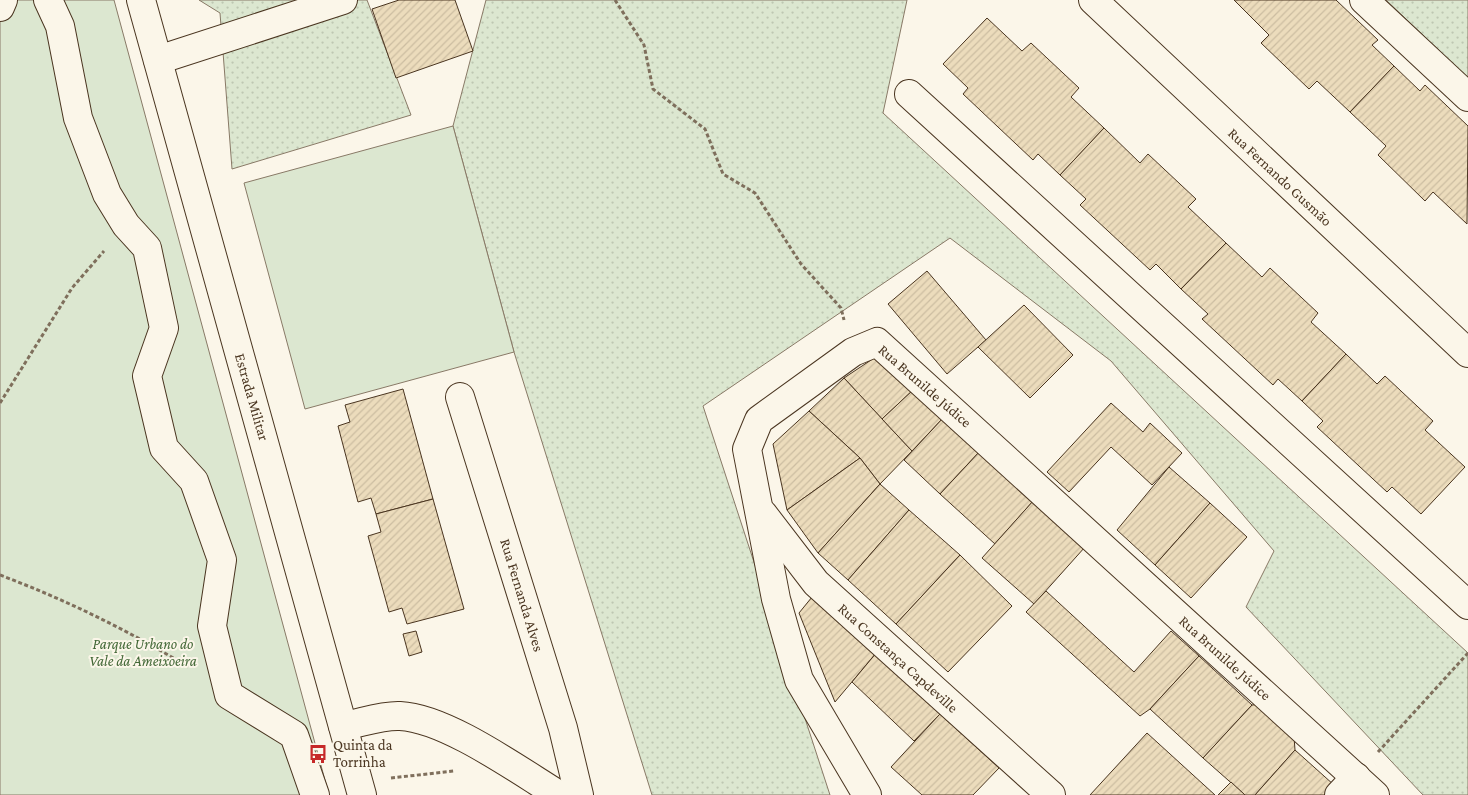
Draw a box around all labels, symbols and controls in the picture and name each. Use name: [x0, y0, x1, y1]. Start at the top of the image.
street label: Rua Fernando Gusmão: [1225, 125, 1335, 229]
street label: Rua Brunilde Júdice: [875, 341, 975, 432]
street label: Estrada Militar: [232, 352, 272, 443]
street label: Rua Fernanda Alves: [497, 537, 547, 654]
street label: Rua Constança Capdeville: [834, 600, 961, 717]
street label: Rua Brunilde Júdice: [1175, 613, 1274, 704]
park label: Parque Urbano do Vale da Ameixoeira: [89, 636, 197, 669]
place label: Quinta da Torrinha: [333, 737, 393, 770]
bus stop icon: Quinta da Torrinha: [307, 743, 329, 765]

